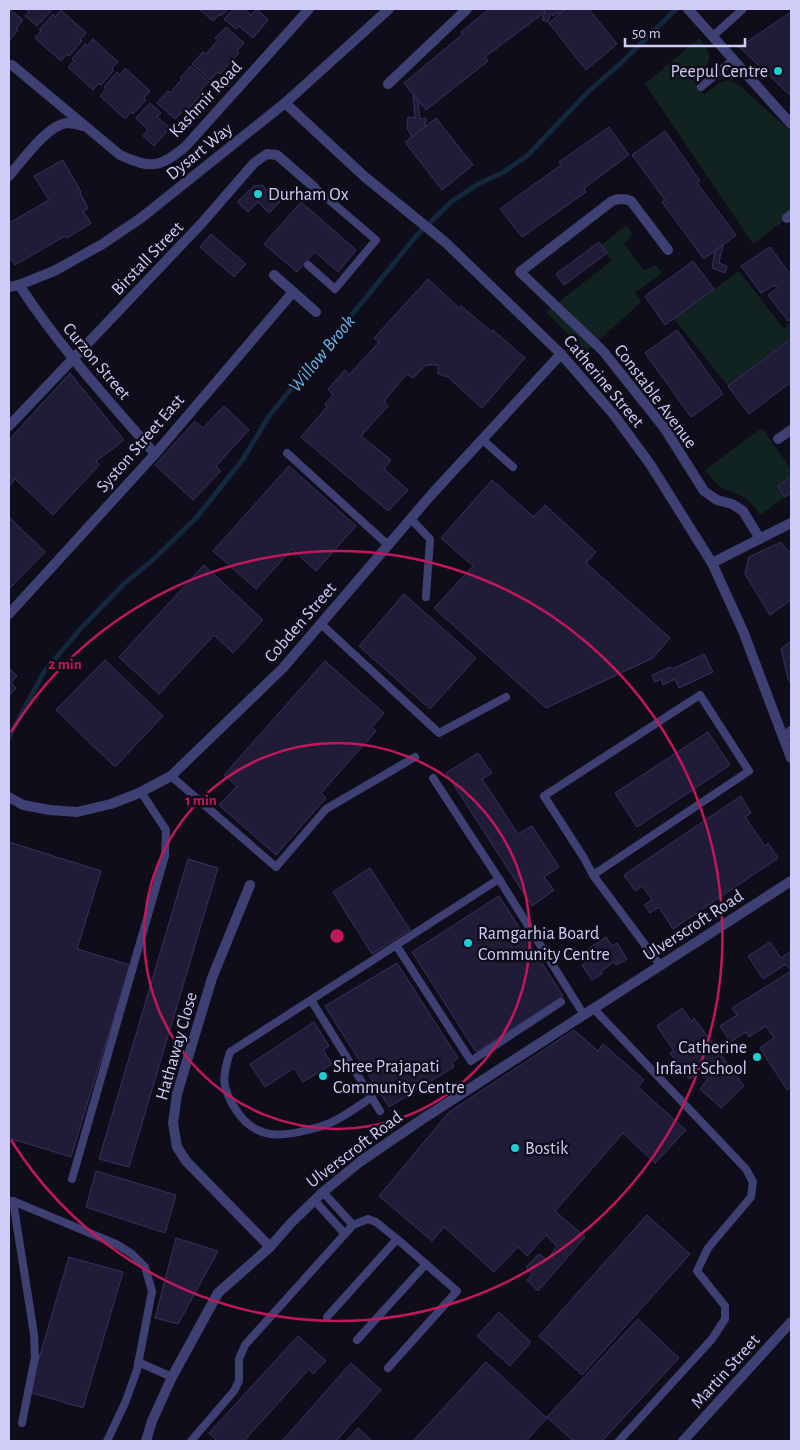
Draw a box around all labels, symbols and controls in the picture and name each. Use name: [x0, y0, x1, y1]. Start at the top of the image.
scale bar: [625, 15, 745, 47]
text: 50 m: [632, 26, 661, 41]
street label: Kashmir Road: [166, 58, 245, 141]
place label: Peepul Centre: [671, 63, 768, 81]
marker: Peepul Centre: [772, 65, 784, 77]
street label: Dysart Way: [163, 120, 236, 184]
place label: Durham Ox: [268, 186, 349, 204]
marker: Durham Ox: [252, 188, 264, 200]
street label: Birstall Street: [108, 218, 187, 299]
water label: Willow Brook: [286, 312, 359, 396]
street label: Curzon Street: [59, 320, 134, 404]
street label: Catherine Street: [560, 332, 647, 431]
street label: Constable Avenue: [610, 341, 700, 452]
street label: Syston Street East: [94, 391, 188, 496]
street label: Cobden Street: [261, 579, 340, 666]
text: 2 min: [48, 657, 82, 672]
text: 1 min: [185, 793, 217, 808]
street label: Ulverscroft Road: [640, 887, 747, 965]
place label: Ramgarhia Board Community Centre: [478, 925, 610, 964]
centre of rings: [328, 927, 346, 945]
marker: Ramgarhia Board Community Centre: [462, 937, 474, 949]
street label: Hathaway Close: [153, 990, 201, 1102]
place label: Catherine Infant School: [655, 1039, 747, 1078]
marker: Catherine Infant School: [751, 1051, 763, 1063]
place label: Shree Prajapati Community Centre: [333, 1058, 465, 1097]
marker: Shree Prajapati Community Centre: [317, 1070, 329, 1082]
street label: Ulverscroft Road: [303, 1108, 406, 1192]
place label: Bostik: [525, 1140, 569, 1158]
marker: Bostik: [509, 1142, 521, 1154]
street label: Martin Street: [688, 1331, 764, 1412]

